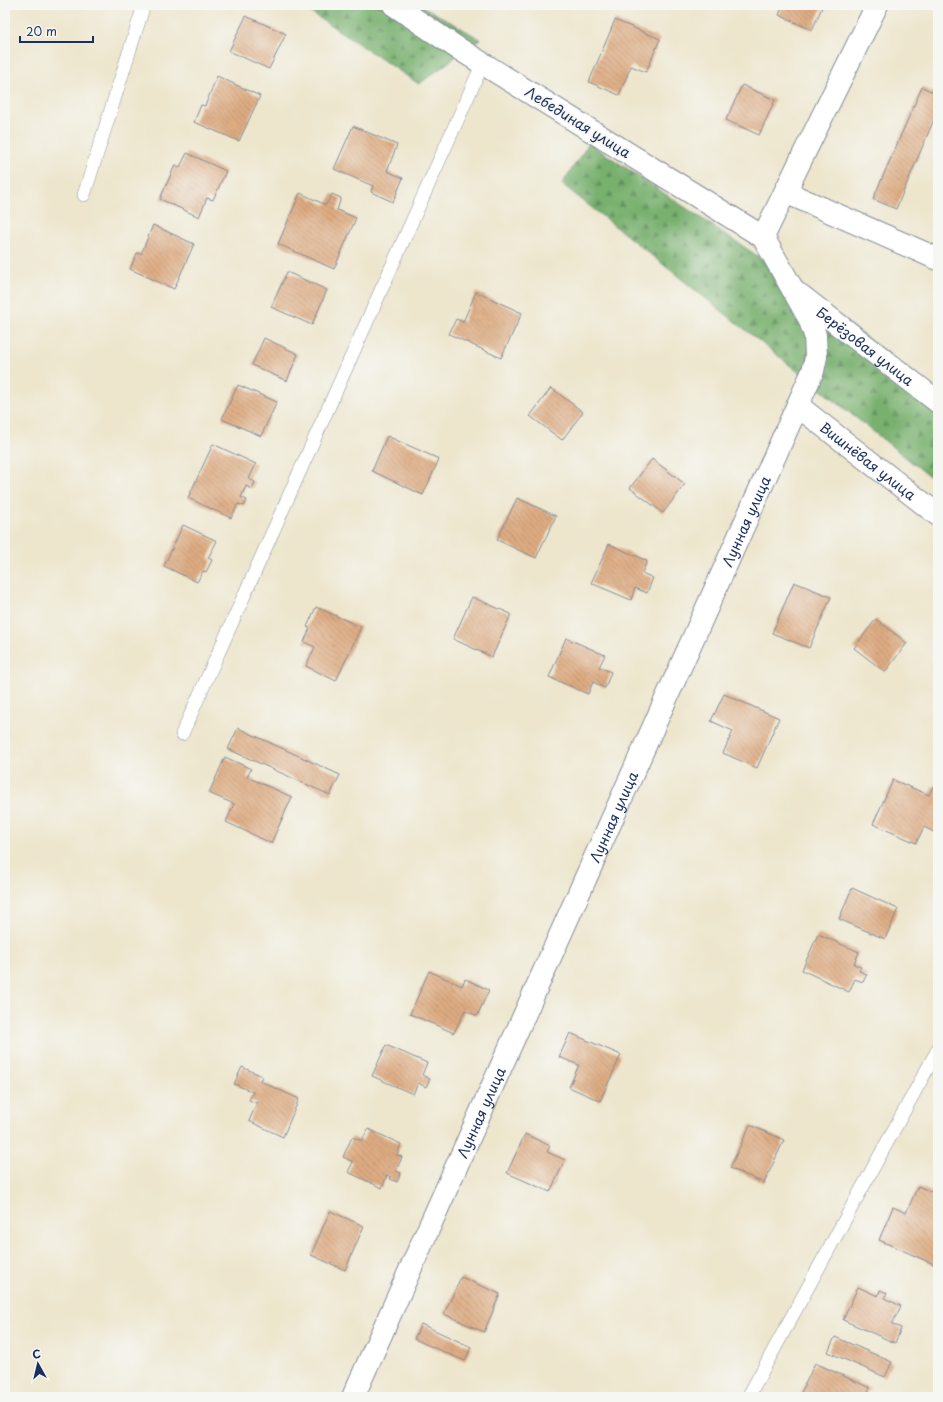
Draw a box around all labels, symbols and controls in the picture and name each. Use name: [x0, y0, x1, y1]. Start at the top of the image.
scale bar: [20, 18, 93, 44]
text: 20 m: [26, 22, 57, 40]
street label: Лебединая улица: [521, 81, 635, 163]
street label: Берёзовая улица: [813, 301, 919, 390]
street label: Вишнёвая улица: [816, 417, 921, 505]
street label: Лунная улица: [716, 472, 775, 570]
street label: Лунная улица: [584, 768, 643, 866]
street label: Лунная улица: [451, 1063, 510, 1161]
north arrow: [18, 1344, 58, 1384]
text: С: [31, 1345, 42, 1363]

